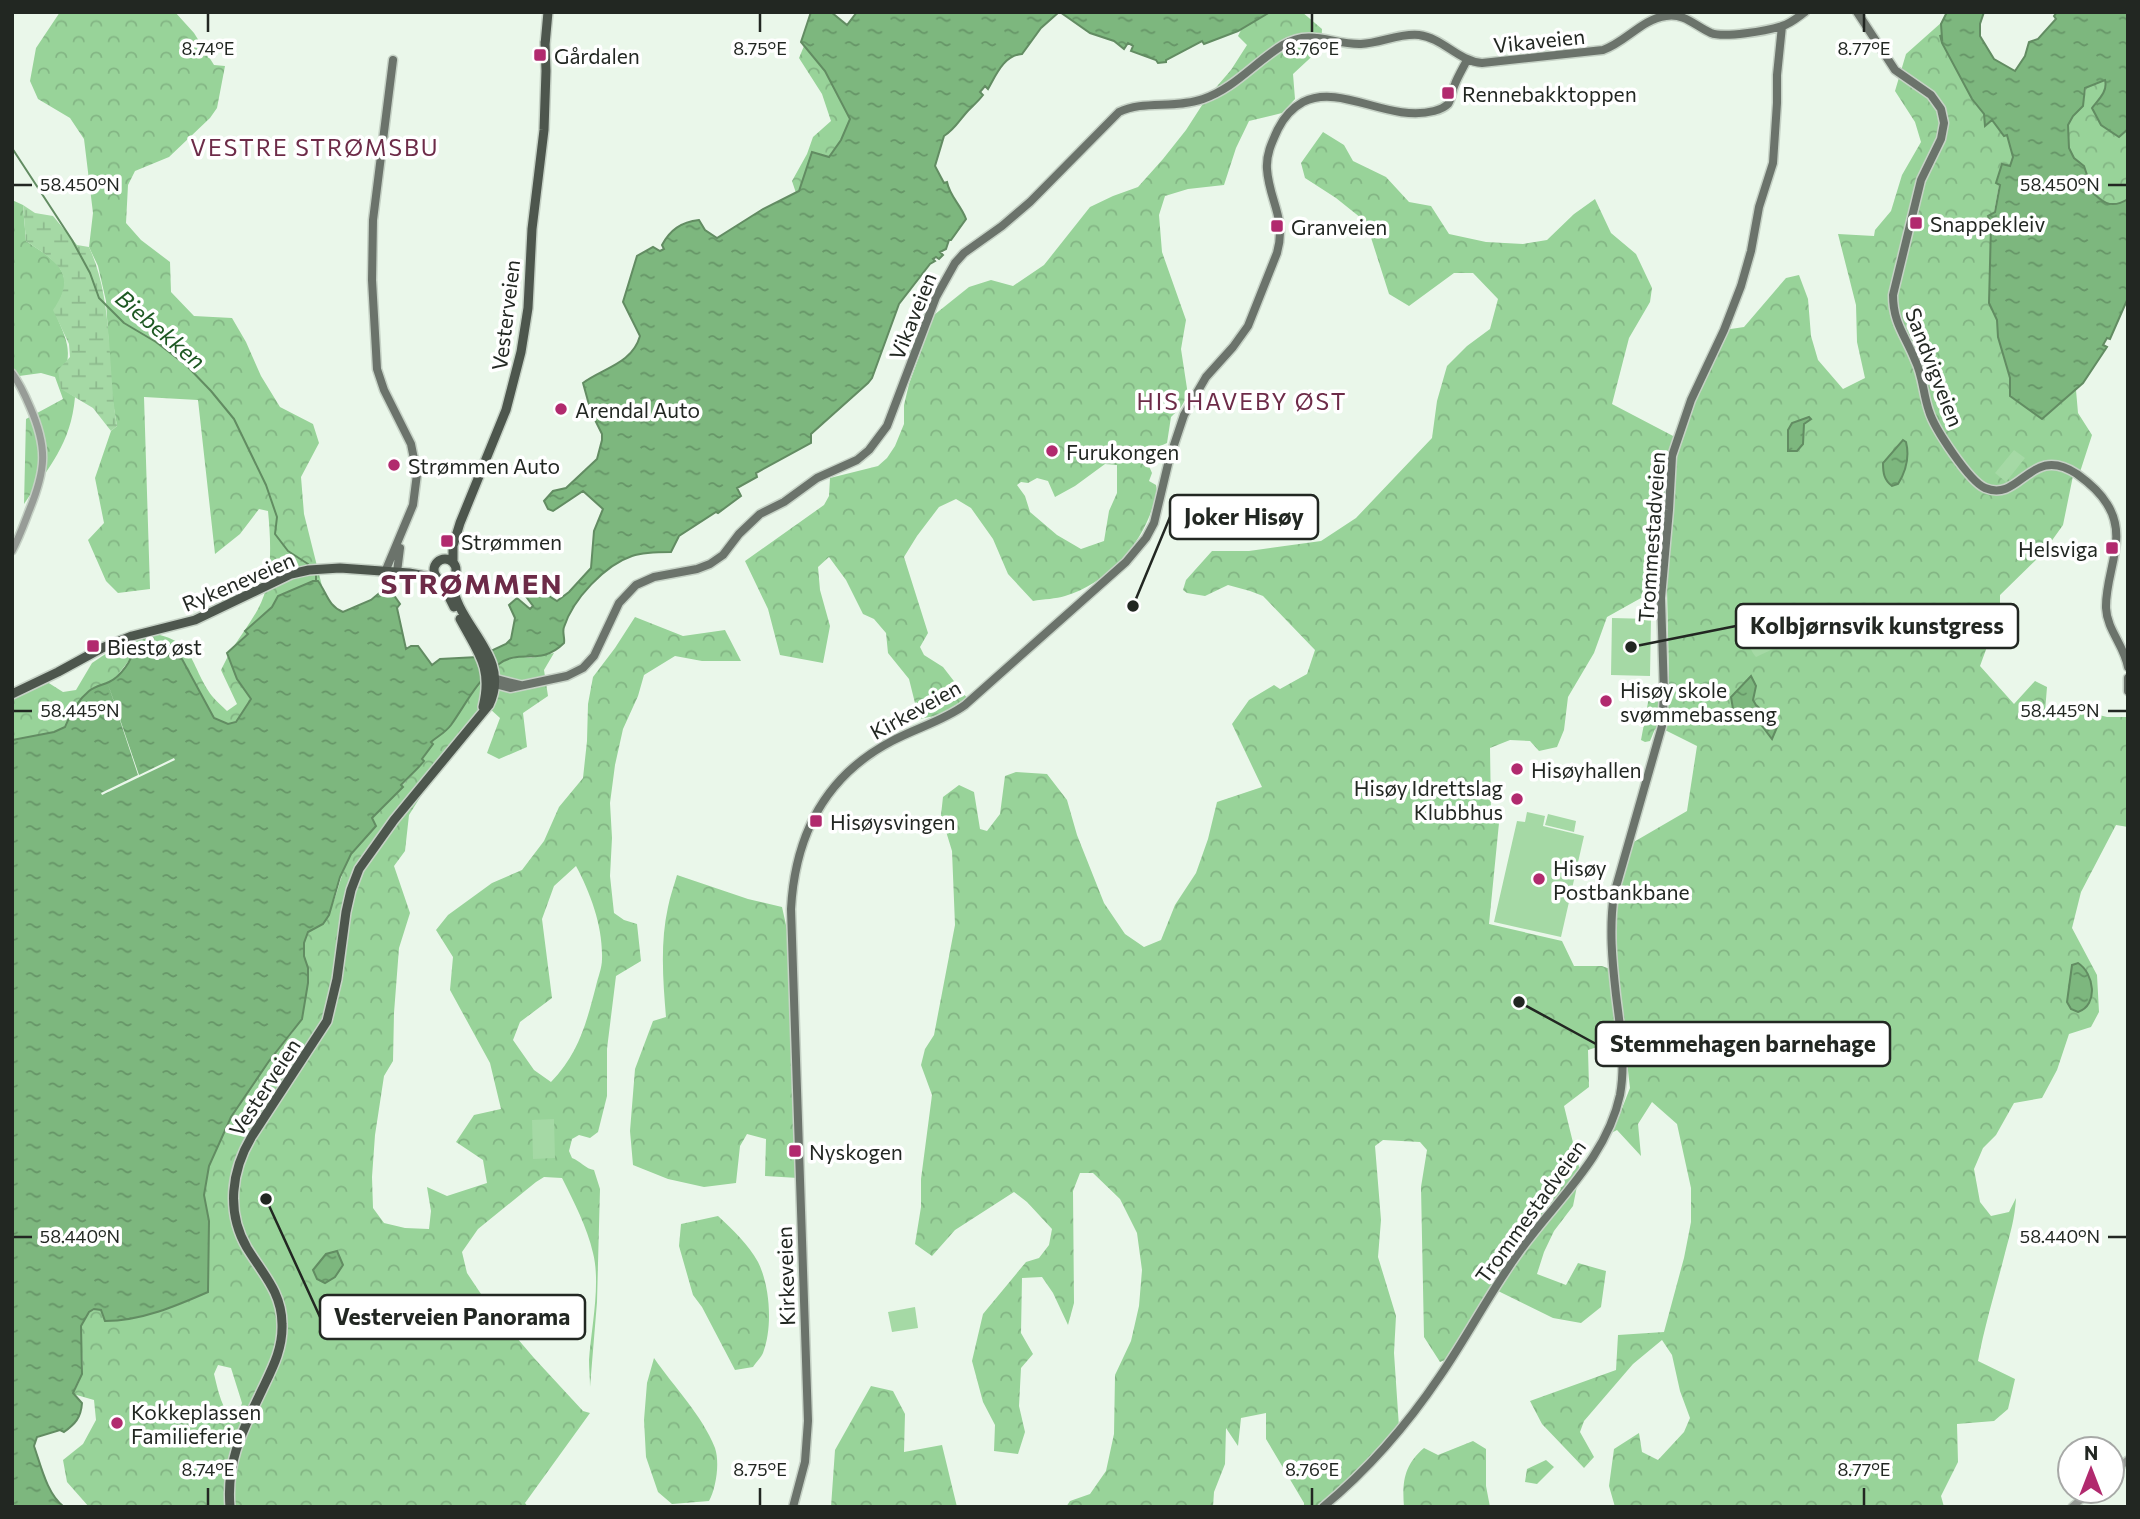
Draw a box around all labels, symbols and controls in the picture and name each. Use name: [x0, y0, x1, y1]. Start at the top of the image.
street label: Vikaveien: [1492, 23, 1586, 57]
text: 8.74°E: [181, 37, 235, 59]
text: 8.75°E: [733, 37, 787, 59]
text: 8.76°E: [1285, 37, 1339, 59]
text: 8.77°E: [1838, 37, 1891, 59]
place label: Gårdalen: [554, 43, 640, 68]
marker: Gårdalen: [532, 47, 548, 63]
place label: Rennebakktoppen: [1462, 81, 1637, 106]
marker: Rennebakktoppen: [1440, 85, 1456, 101]
district label: VESTRE STRØMSBU: [190, 133, 440, 161]
text: 58.450°N: [40, 173, 120, 195]
text: 58.450°N: [2020, 173, 2100, 195]
place label: Snappekleiv: [1930, 211, 2045, 236]
place label: Granveien: [1291, 214, 1387, 239]
marker: Snappekleiv: [1908, 215, 1924, 231]
marker: Granveien: [1269, 218, 1285, 234]
street label: Vesterveien: [486, 258, 524, 372]
street label: Vikaveien: [883, 269, 941, 363]
water label: Biebekken: [110, 283, 212, 375]
street label: Sandvigveien: [1901, 304, 1969, 430]
district label: HIS HAVEBY ØST: [1136, 387, 1348, 415]
place label: Arendal Auto: [575, 397, 700, 422]
marker: Arendal Auto: [553, 401, 569, 417]
place label: Furukongen: [1066, 439, 1179, 464]
marker: Furukongen: [1044, 443, 1060, 459]
street label: Trommestadveien: [1633, 451, 1669, 623]
place label: Strømmen Auto: [408, 453, 560, 478]
marker: Strømmen Auto: [386, 457, 402, 473]
callout: Joker Hisøy: [1170, 495, 1318, 539]
text: Joker Hisøy: [1184, 502, 1304, 530]
place label: Strømmen: [461, 529, 562, 554]
marker: Strømmen: [439, 533, 455, 549]
place label: Helsviga: [2018, 536, 2098, 561]
marker: Helsviga: [2104, 540, 2120, 556]
street label: Rykeneveien: [178, 546, 298, 616]
district label: STRØMMEN: [380, 566, 564, 600]
callout: Kolbjørnsvik kunstgress: [1736, 604, 2018, 648]
text: Kolbjørnsvik kunstgress: [1750, 611, 2004, 639]
place label: Biestø øst: [107, 634, 202, 659]
marker: Biestø øst: [85, 638, 101, 654]
street label: Kirkeveien: [865, 674, 965, 744]
place label: Hisøy skole svømmebasseng: [1620, 677, 1777, 726]
marker: Hisøy skole svømmebasseng: [1598, 693, 1614, 709]
text: 58.445°N: [41, 699, 119, 721]
text: 58.445°N: [2021, 699, 2099, 721]
place label: Hisøyhallen: [1531, 757, 1642, 782]
marker: Hisøyhallen: [1509, 761, 1525, 777]
place label: Hisøy Idrettslag Klubbhus: [1354, 775, 1503, 824]
marker: Hisøy Idrettslag Klubbhus: [1509, 791, 1525, 807]
place label: Hisøysvingen: [830, 809, 955, 834]
marker: Hisøysvingen: [808, 813, 824, 829]
place label: Hisøy Postbankbane: [1553, 855, 1690, 904]
marker: Hisøy Postbankbane: [1531, 871, 1547, 887]
callout: Stemmehagen barnehage: [1596, 1022, 1890, 1066]
text: Stemmehagen barnehage: [1610, 1029, 1876, 1057]
street label: Vesterveien: [223, 1033, 305, 1141]
street label: Trommestadveien: [1470, 1134, 1590, 1288]
place label: Nyskogen: [809, 1139, 903, 1164]
marker: Nyskogen: [787, 1143, 803, 1159]
text: 58.440°N: [40, 1225, 120, 1247]
text: 58.440°N: [2020, 1225, 2100, 1247]
street label: Kirkeveien: [771, 1226, 799, 1326]
callout: Vesterveien Panorama: [320, 1295, 585, 1339]
text: Vesterveien Panorama: [334, 1302, 570, 1330]
place label: Kokkeplassen Familieferie: [131, 1399, 261, 1448]
marker: Kokkeplassen Familieferie: [109, 1415, 125, 1431]
north arrow: [2056, 1435, 2126, 1505]
text: N: [2084, 1441, 2098, 1464]
text: 8.74°E: [181, 1458, 235, 1480]
text: 8.75°E: [733, 1458, 787, 1480]
text: 8.76°E: [1285, 1458, 1339, 1480]
text: 8.77°E: [1838, 1458, 1891, 1480]

